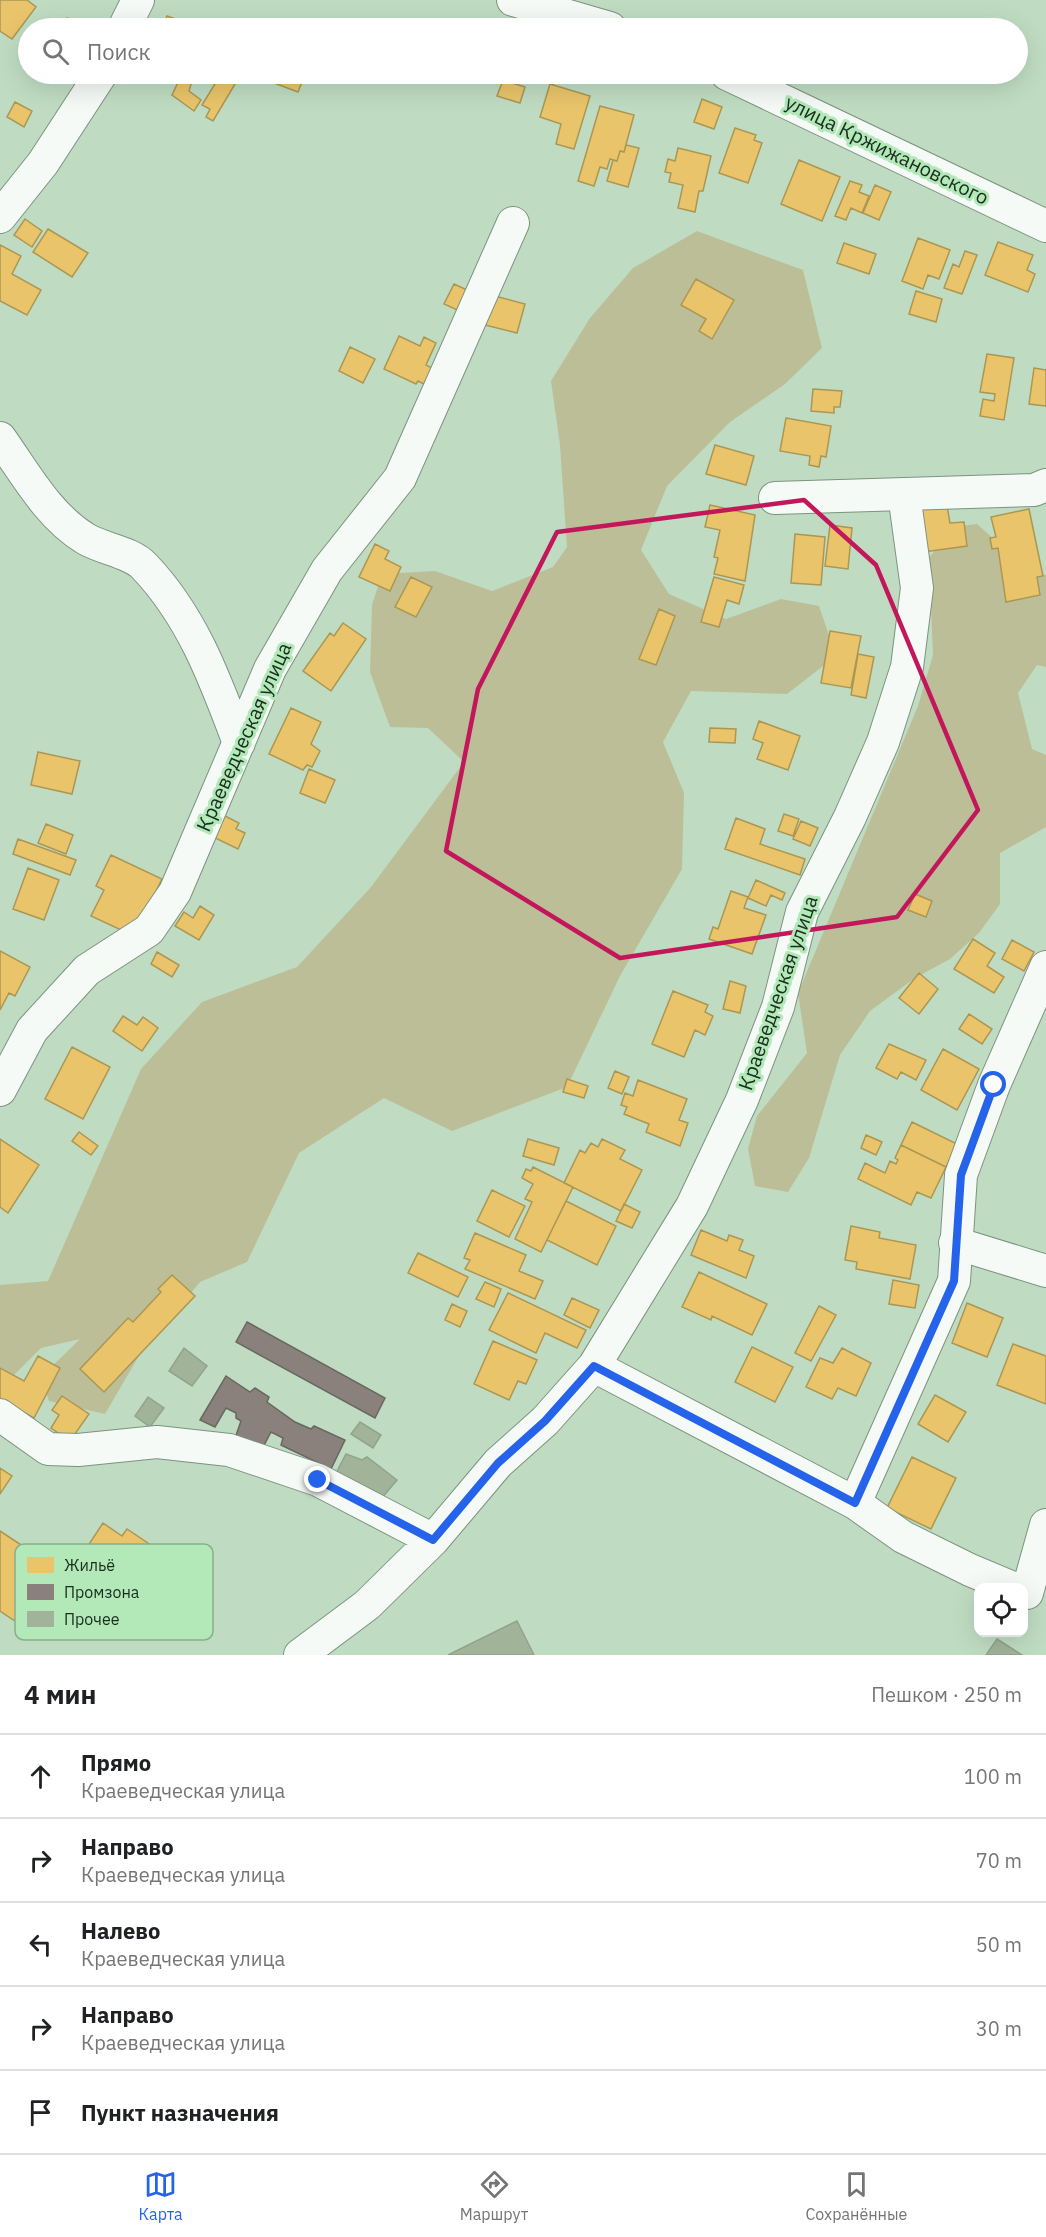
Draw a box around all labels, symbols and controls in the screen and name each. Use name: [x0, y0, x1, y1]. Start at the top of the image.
search box: [18, 18, 1028, 84]
icon: search: [39, 35, 72, 68]
text: Поиск: [87, 37, 151, 66]
street label: улица Кржижановского: [781, 88, 994, 211]
street label: Краеведческая улица: [190, 638, 298, 836]
street label: Краеведческая улица: [732, 892, 824, 1094]
route start: [980, 1071, 1006, 1097]
route end: [304, 1466, 330, 1492]
legend: [15, 1544, 213, 1640]
text: Жильё: [64, 1555, 115, 1575]
text: Промзона: [64, 1582, 140, 1602]
map controls: [974, 1583, 1028, 1637]
button: locate: [974, 1583, 1028, 1637]
text: Прочее: [64, 1609, 120, 1629]
text: 4 мин: [24, 1677, 96, 1711]
text: Пешком · 250 m: [871, 1681, 1022, 1708]
text: Прямо: [81, 1748, 151, 1777]
icon: ahead: [24, 1760, 57, 1793]
text: 100 m: [964, 1763, 1022, 1790]
text: Краеведческая улица: [81, 1777, 285, 1804]
text: Направо: [81, 1832, 174, 1861]
icon: right: [24, 1844, 57, 1877]
text: 70 m: [976, 1847, 1022, 1874]
text: Краеведческая улица: [81, 1861, 285, 1888]
text: Налево: [81, 1916, 160, 1945]
icon: left: [24, 1928, 57, 1961]
text: 50 m: [976, 1931, 1022, 1958]
text: Краеведческая улица: [81, 1945, 285, 1972]
text: Направо: [81, 2000, 174, 2029]
icon: right: [24, 2012, 57, 2045]
text: 30 m: [976, 2015, 1022, 2042]
text: Краеведческая улица: [81, 2029, 285, 2056]
icon: arrive: [24, 2096, 57, 2129]
text: Пункт назначения: [81, 2098, 279, 2127]
tab: Карта: [139, 2168, 183, 2224]
tab: Маршрут: [460, 2168, 528, 2224]
tab: Сохранённые: [805, 2168, 907, 2224]

